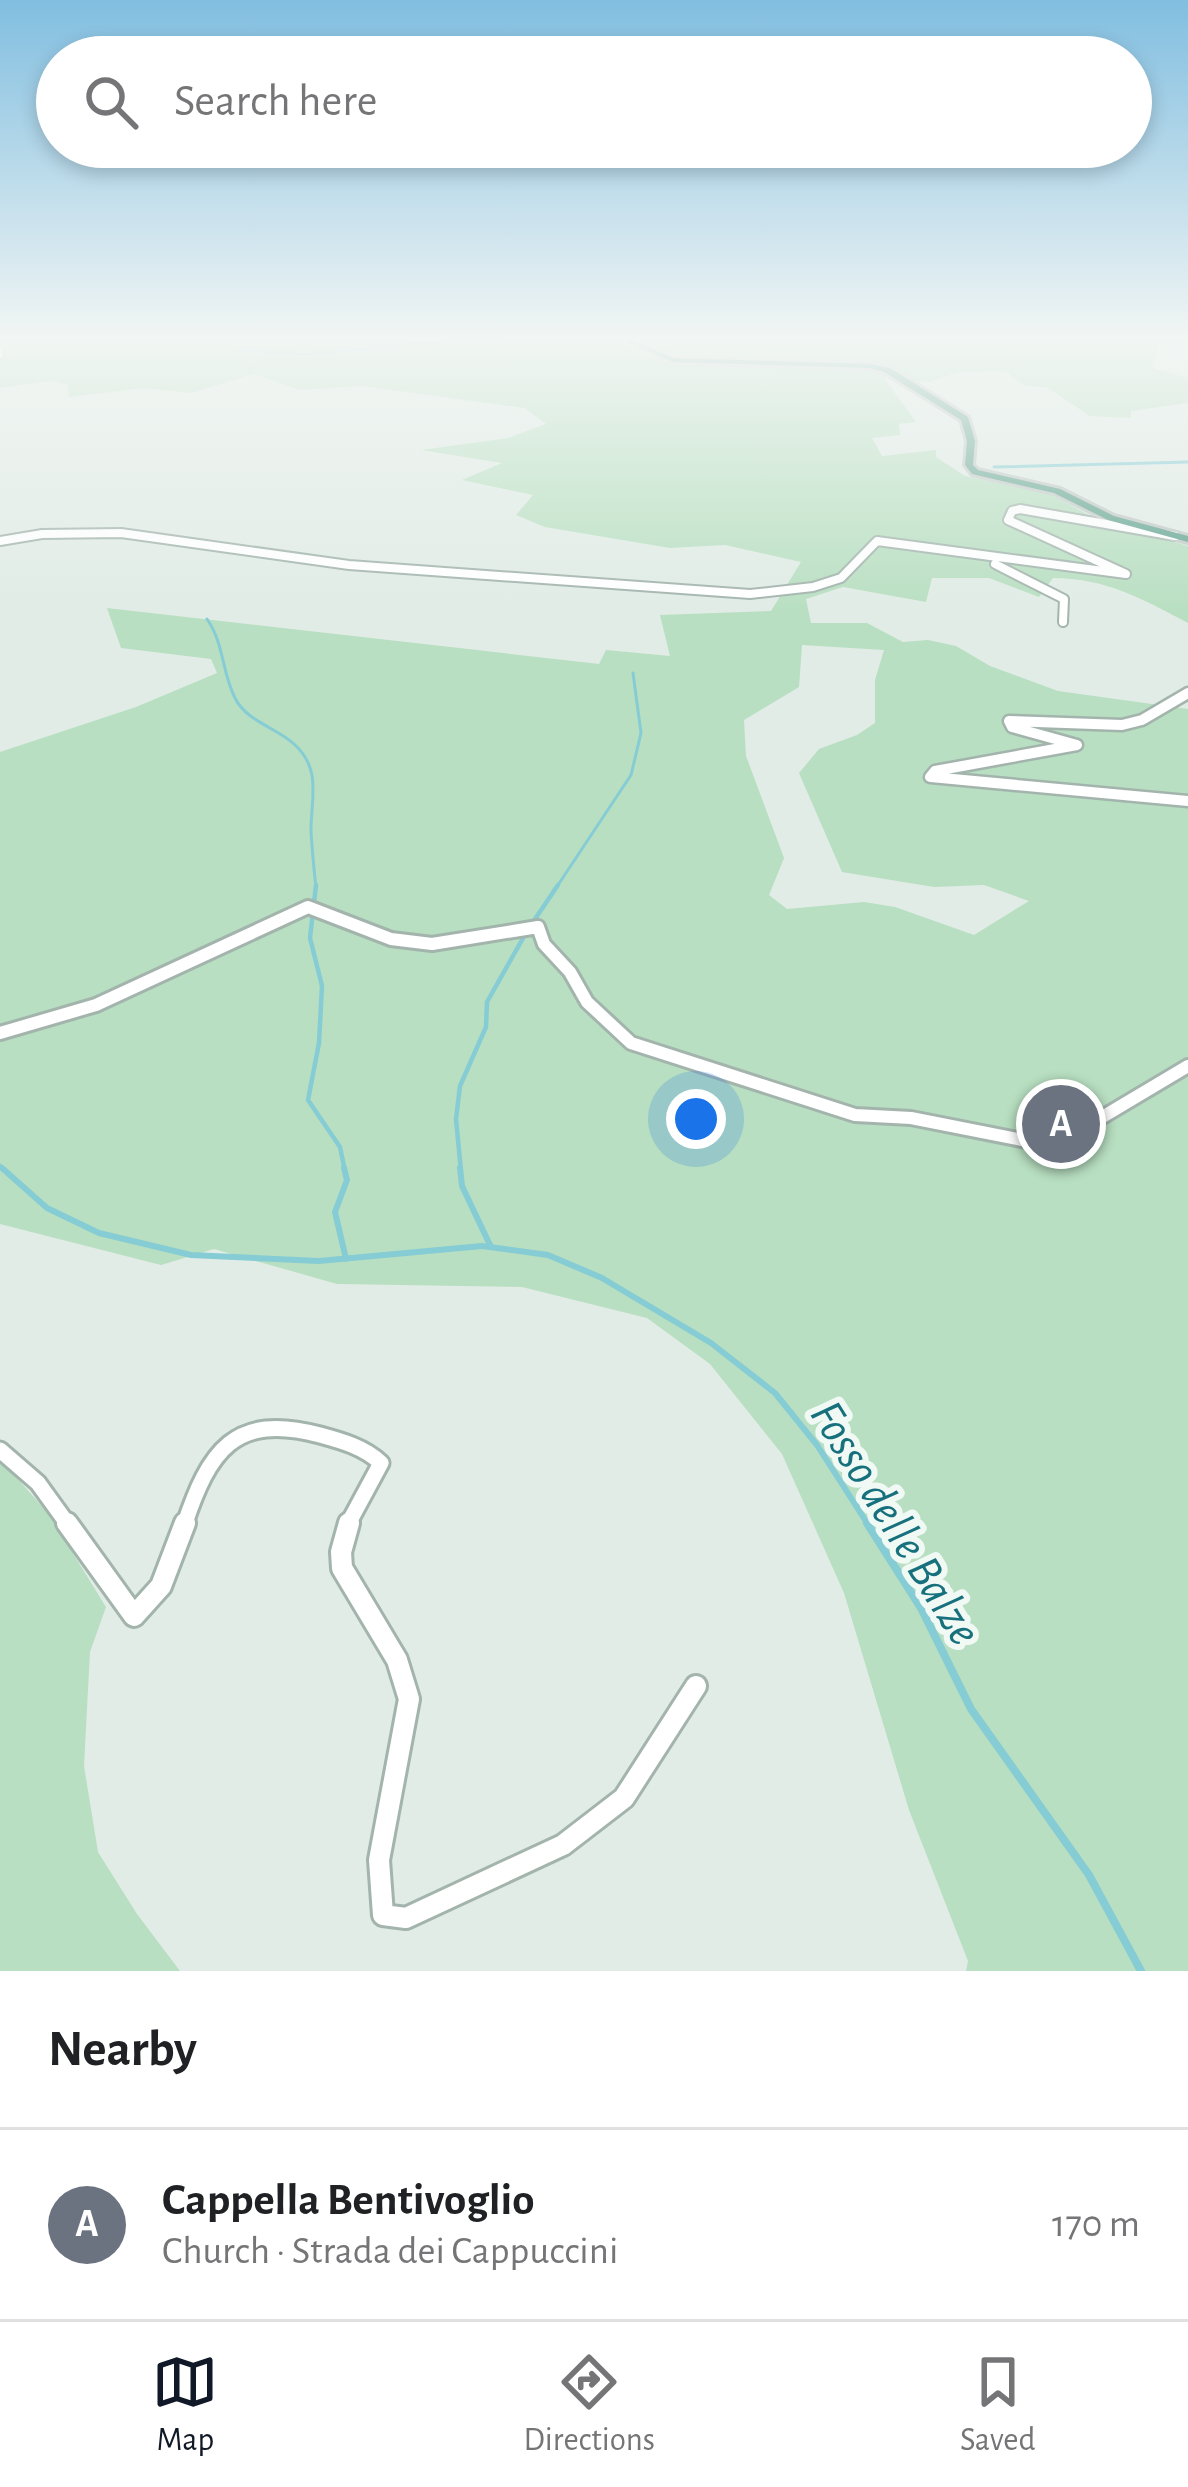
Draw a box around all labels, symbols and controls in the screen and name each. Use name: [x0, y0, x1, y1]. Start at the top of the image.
search box: [36, 36, 1152, 168]
icon: search: [78, 69, 144, 135]
text: Search here: [174, 79, 377, 124]
pin: A: [1022, 1079, 1100, 1169]
your location: [666, 1089, 726, 1149]
water label: Fosso delle Balze: [800, 1393, 989, 1654]
text: Nearby: [48, 2024, 197, 2075]
text: Cappella Bentivoglio: [162, 2178, 535, 2223]
text: A: [75, 2205, 99, 2244]
text: 170 m: [1052, 2205, 1140, 2244]
text: Church · Strada dei Cappuccini: [162, 2232, 618, 2271]
tab: Map: [152, 2349, 218, 2461]
tab: Directions: [523, 2349, 655, 2461]
tab: Saved: [960, 2349, 1035, 2461]

